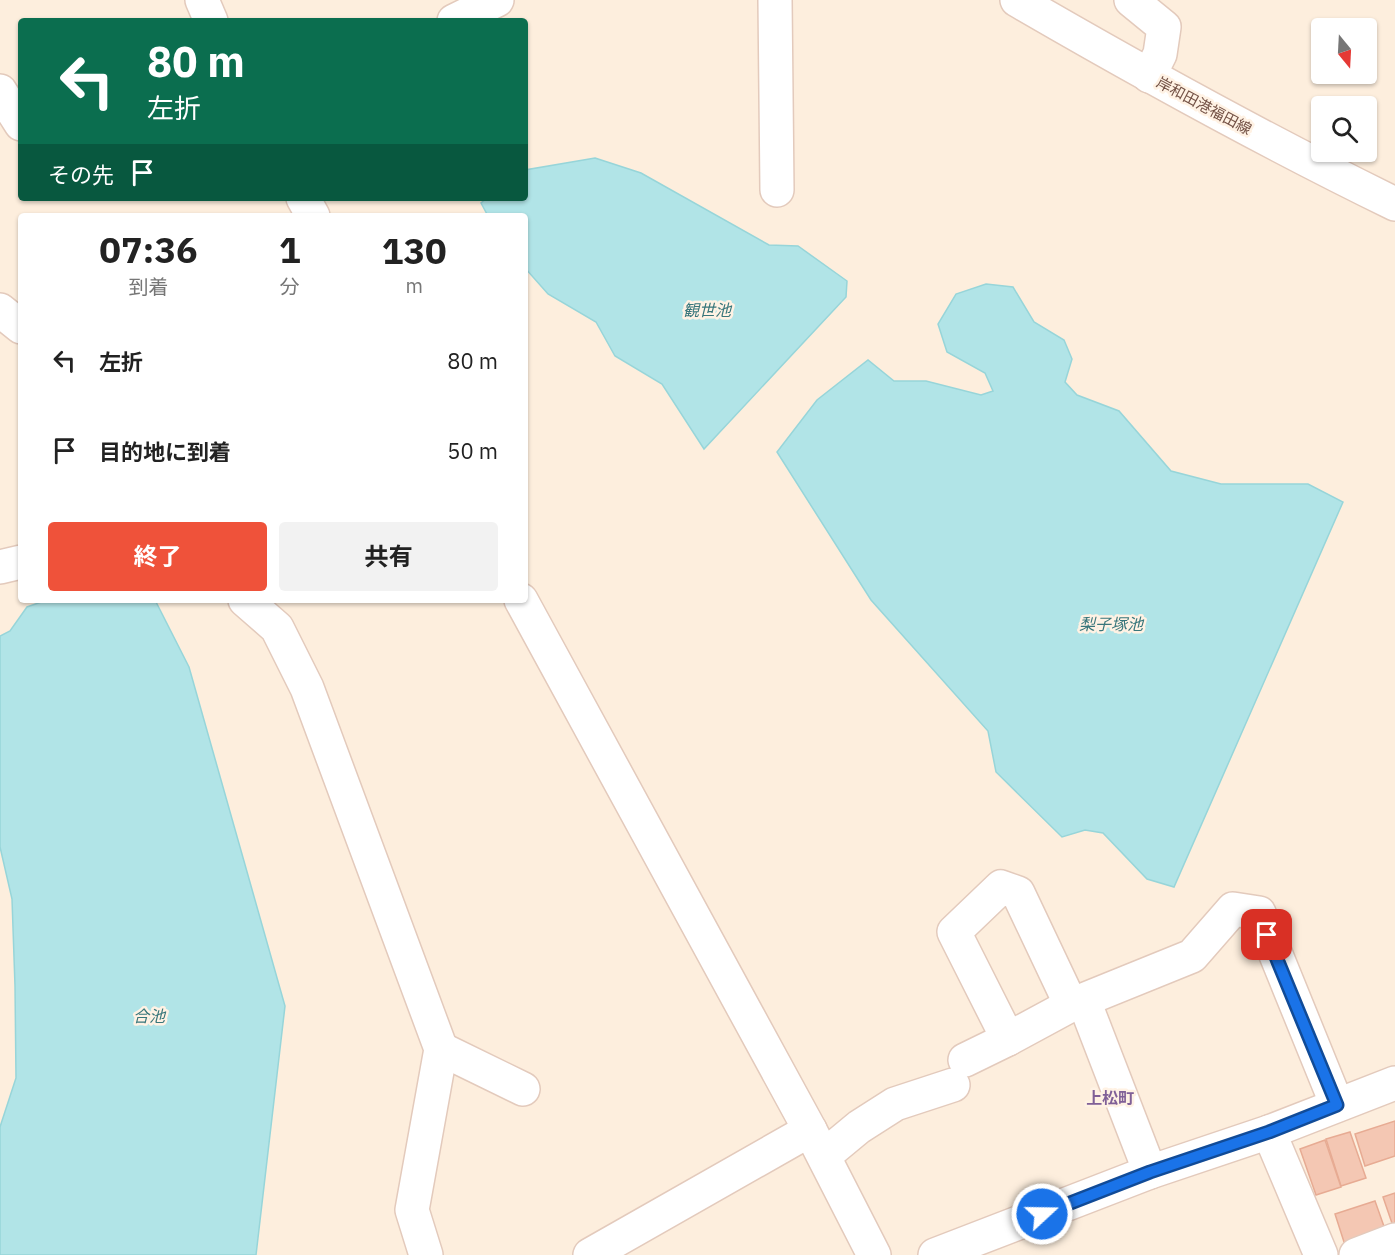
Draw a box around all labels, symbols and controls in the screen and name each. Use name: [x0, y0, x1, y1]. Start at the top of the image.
north arrow: [1311, 18, 1377, 84]
map controls: [1311, 18, 1377, 162]
text: 80 m: [147, 34, 245, 89]
icon: left: [48, 42, 126, 120]
street label: 岸和田港福田線: [1153, 73, 1255, 139]
text: 左折: [147, 90, 201, 125]
button: search: [1311, 96, 1377, 162]
icon: arrive: [126, 156, 159, 189]
text: その先: [48, 160, 114, 189]
text: 07:36: [99, 226, 198, 273]
text: 1: [279, 226, 301, 273]
text: 130: [382, 227, 447, 274]
text: m: [406, 272, 423, 299]
text: 到着: [128, 273, 168, 300]
text: 分: [280, 273, 300, 300]
water label: 観世池: [683, 300, 733, 320]
icon: left: [48, 344, 81, 377]
text: 80 m: [447, 346, 498, 375]
text: 左折: [99, 347, 143, 376]
icon: arrive: [48, 434, 81, 467]
text: 50 m: [447, 436, 498, 465]
text: 目的地に到着: [99, 437, 231, 466]
button: 終了: [48, 522, 267, 591]
button: 共有: [279, 522, 498, 591]
water label: 梨子塚池: [1079, 614, 1145, 634]
pin: [1241, 909, 1292, 960]
icon: arrive: [1250, 918, 1283, 951]
water label: 合池: [133, 1006, 167, 1026]
district label: 上松町: [1086, 1088, 1134, 1108]
position arrow: [1010, 1182, 1074, 1246]

